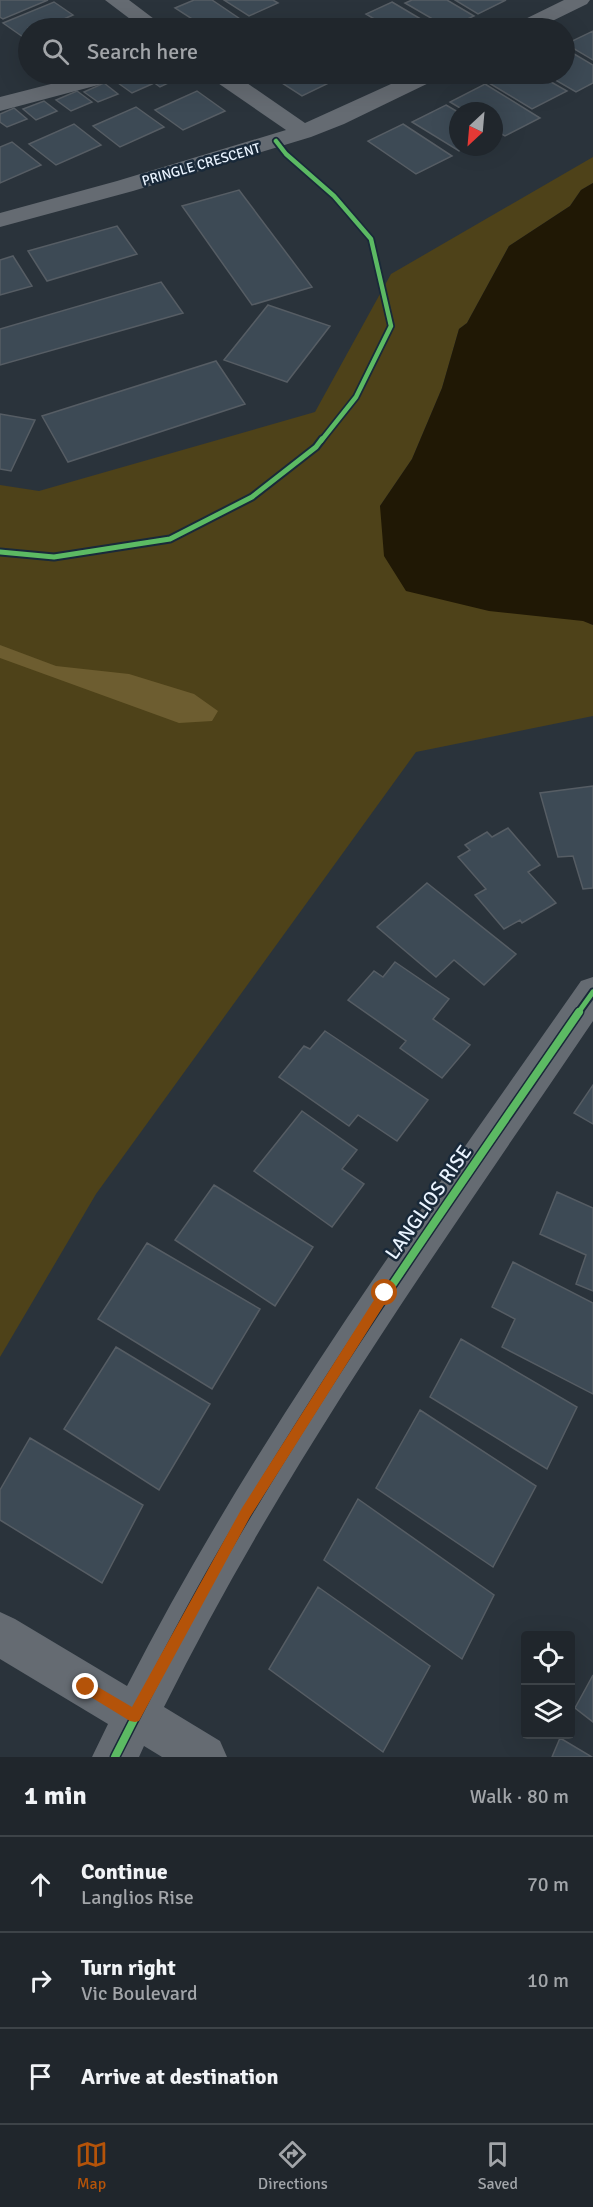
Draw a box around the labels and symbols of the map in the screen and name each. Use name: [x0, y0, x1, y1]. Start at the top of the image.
north arrow: [449, 102, 503, 156]
street label: PRINGLE CRESCENT: [140, 139, 262, 190]
street label: LANGLIOS RISE: [380, 1140, 477, 1264]
route start: [371, 1279, 397, 1305]
route end: [72, 1673, 98, 1699]

